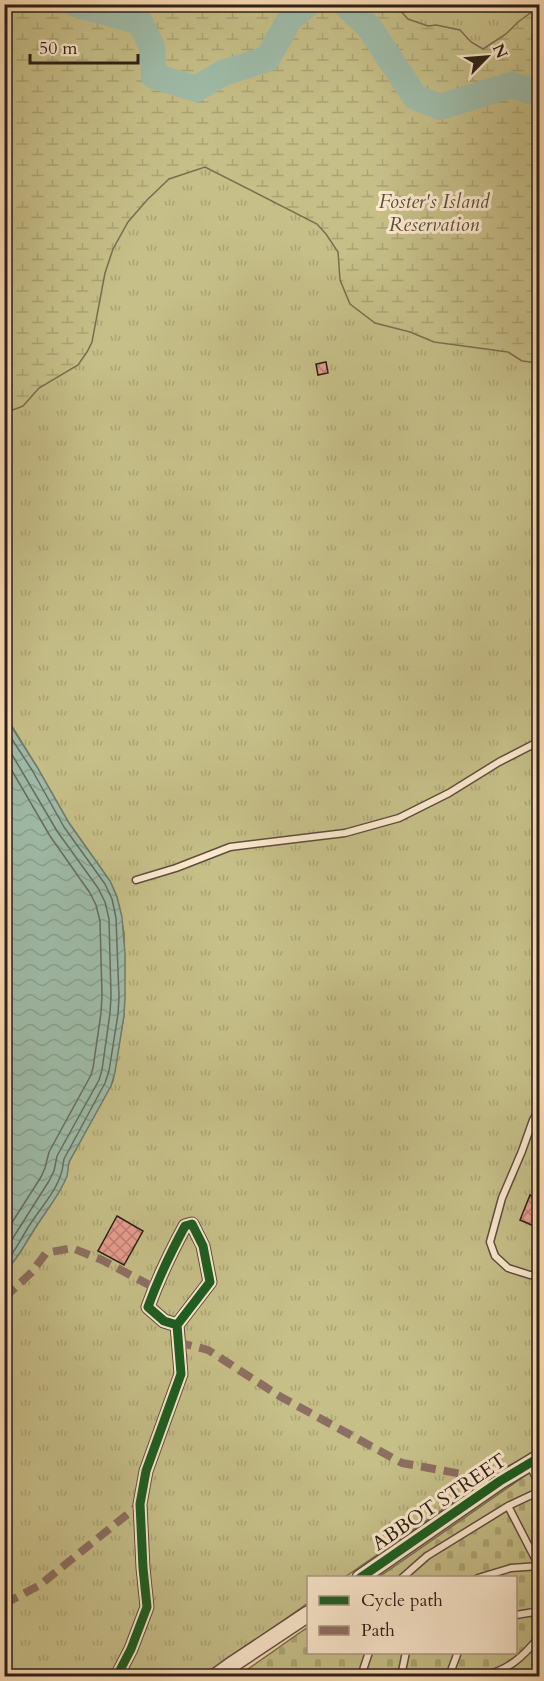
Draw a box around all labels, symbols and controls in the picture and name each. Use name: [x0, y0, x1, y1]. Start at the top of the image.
scale bar: [30, 27, 138, 65]
north arrow: [457, 27, 517, 87]
text: 50 m: [39, 36, 78, 61]
text: N: [487, 40, 513, 62]
park label: Foster's Island Reservation: [379, 188, 491, 238]
street label: ABBOT STREET: [367, 1447, 512, 1557]
legend: [307, 1576, 517, 1654]
text: Cycle path: [361, 1588, 443, 1613]
text: Path: [361, 1618, 395, 1643]

